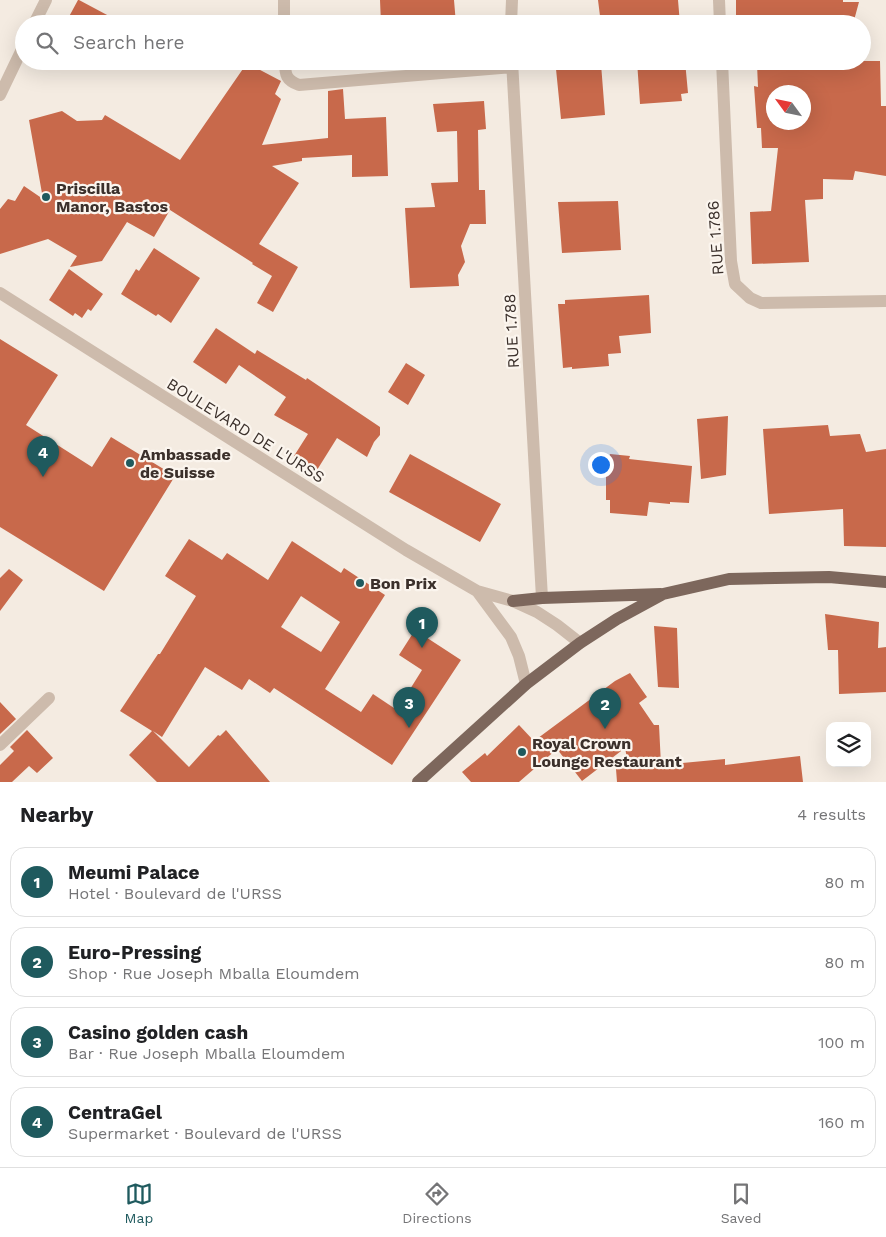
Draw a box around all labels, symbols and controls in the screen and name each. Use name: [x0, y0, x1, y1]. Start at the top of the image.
search box: [15, 15, 871, 70]
icon: search: [33, 29, 61, 57]
text: Search here: [73, 31, 184, 54]
north arrow: [766, 85, 811, 130]
place label: Priscilla Manor, Bastos: [56, 179, 169, 216]
marker: Priscilla Manor, Bastos: [40, 191, 52, 203]
street label: RUE 1.786: [703, 200, 728, 276]
street label: RUE 1.788: [500, 293, 523, 369]
street label: BOULEVARD DE L'URSS: [163, 374, 328, 487]
pin: 4: [27, 436, 59, 477]
place label: Ambassade de Suisse: [140, 445, 231, 482]
your location: [588, 452, 614, 478]
marker: Ambassade de Suisse: [124, 457, 136, 469]
place label: Bon Prix: [370, 574, 437, 593]
marker: Bon Prix: [354, 577, 366, 589]
pin: 1: [406, 607, 438, 648]
pin: 3: [393, 687, 425, 728]
pin: 2: [589, 688, 621, 729]
map controls: [826, 722, 871, 767]
button: layers: [826, 722, 871, 767]
place label: Royal Crown Lounge Restaurant: [532, 734, 682, 771]
marker: Royal Crown Lounge Restaurant: [516, 746, 528, 758]
text: Nearby: [20, 802, 93, 827]
text: 4 results: [797, 805, 866, 824]
text: Meumi Palace: [68, 861, 200, 884]
text: 1: [34, 873, 40, 892]
text: 80 m: [824, 873, 865, 892]
text: Hotel · Boulevard de l'URSS: [68, 884, 282, 903]
text: Euro-Pressing: [68, 941, 201, 964]
text: 2: [32, 953, 42, 972]
text: 80 m: [824, 953, 865, 972]
text: Shop · Rue Joseph Mballa Eloumdem: [68, 964, 360, 983]
text: Casino golden cash: [68, 1021, 248, 1044]
text: 3: [32, 1033, 42, 1052]
text: 100 m: [818, 1033, 865, 1052]
text: Bar · Rue Joseph Mballa Eloumdem: [68, 1044, 345, 1063]
text: CentraGel: [68, 1101, 162, 1124]
text: 4: [32, 1113, 42, 1132]
text: 160 m: [818, 1113, 865, 1132]
text: Supermarket · Boulevard de l'URSS: [68, 1124, 342, 1143]
tab: Map: [125, 1180, 153, 1226]
tab: Directions: [402, 1180, 472, 1226]
tab: Saved: [721, 1180, 761, 1226]

